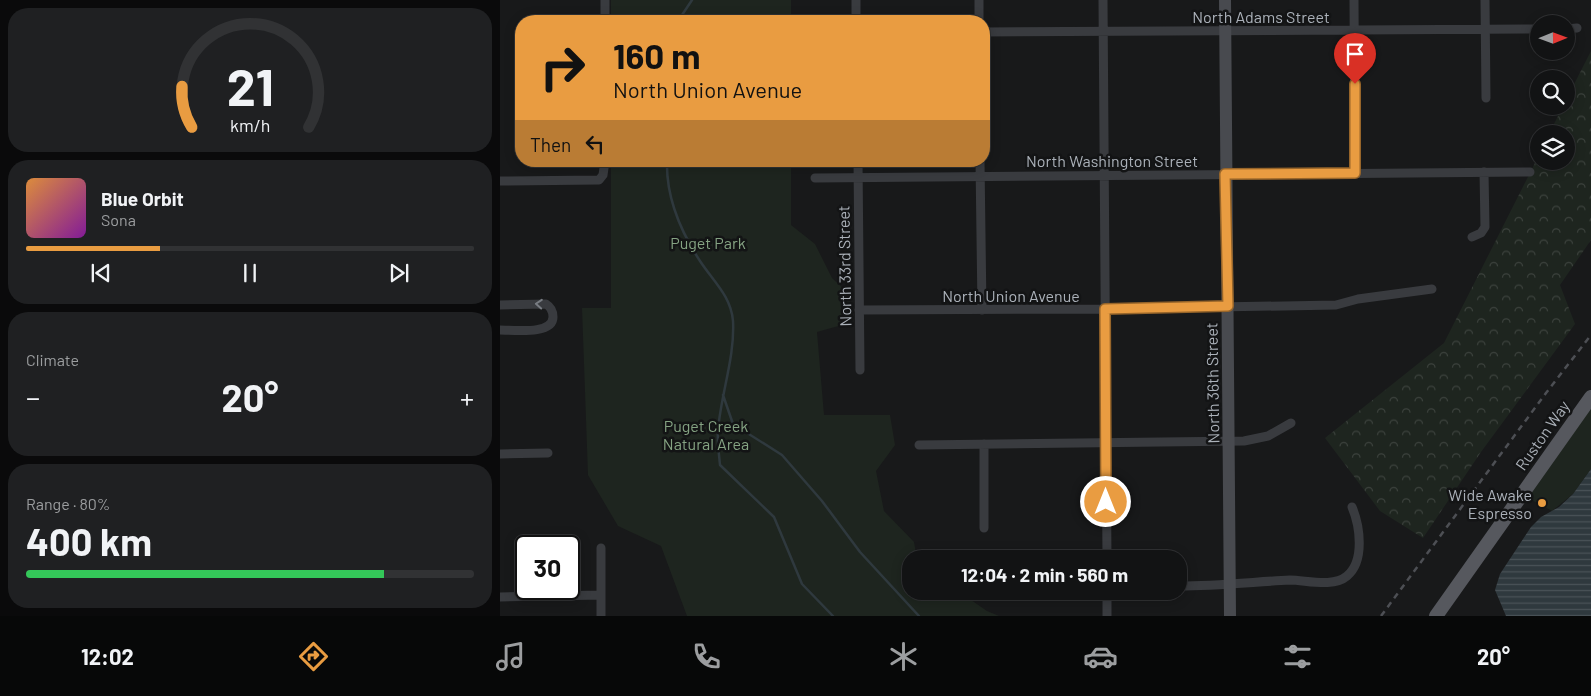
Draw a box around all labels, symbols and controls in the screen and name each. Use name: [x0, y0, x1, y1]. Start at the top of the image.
street label: North Adams Street: [1192, 7, 1330, 26]
north arrow: [1530, 15, 1575, 60]
map controls: [1530, 15, 1575, 170]
pin: [1334, 33, 1376, 84]
text: 160 m: [613, 34, 700, 76]
icon: right: [530, 35, 595, 100]
icon: arrive: [1341, 40, 1369, 68]
text: 21: [226, 54, 274, 116]
button: search: [1530, 70, 1575, 115]
text: North Union Avenue: [613, 76, 802, 102]
text: km/h: [230, 114, 270, 136]
button: layers: [1530, 125, 1575, 170]
icon: left: [581, 130, 609, 158]
text: Then: [530, 133, 571, 156]
street label: North Washington Street: [1026, 151, 1198, 170]
text: Blue Orbit: [101, 187, 184, 210]
street label: North 33rd Street: [833, 205, 855, 327]
text: Sona: [101, 210, 136, 229]
park label: Puget Park: [670, 233, 746, 252]
icon: previous: [87, 259, 115, 287]
icon: pause: [236, 259, 264, 287]
icon: next: [385, 259, 413, 287]
street label: North Union Avenue: [942, 286, 1080, 305]
one-way arrow: [535, 299, 543, 310]
street label: North 36th Street: [1201, 322, 1223, 444]
text: Climate: [26, 350, 79, 369]
text: 20°: [221, 374, 279, 420]
text: −: [26, 380, 40, 414]
text: +: [460, 380, 474, 414]
street label: Ruston Way: [1511, 396, 1573, 474]
park label: Puget Creek Natural Area: [663, 416, 749, 453]
position arrow: [1079, 475, 1131, 527]
place label: Wide Awake Espresso: [1448, 485, 1532, 522]
text: Range · 80%: [26, 494, 110, 513]
marker: Wide Awake Espresso: [1536, 497, 1548, 509]
text: 400 km: [26, 518, 152, 564]
speed limit sign: 30: [515, 535, 580, 600]
text: 12:04 · 2 min · 560 m: [961, 563, 1128, 586]
icon: directions: [296, 639, 331, 674]
icon: music: [493, 639, 528, 674]
icon: phone: [689, 639, 724, 674]
icon: climate: [886, 639, 921, 674]
icon: car: [1083, 639, 1118, 674]
icon: filters: [1280, 639, 1315, 674]
text: 12:02: [81, 643, 134, 669]
text: 20°: [1477, 643, 1510, 669]

